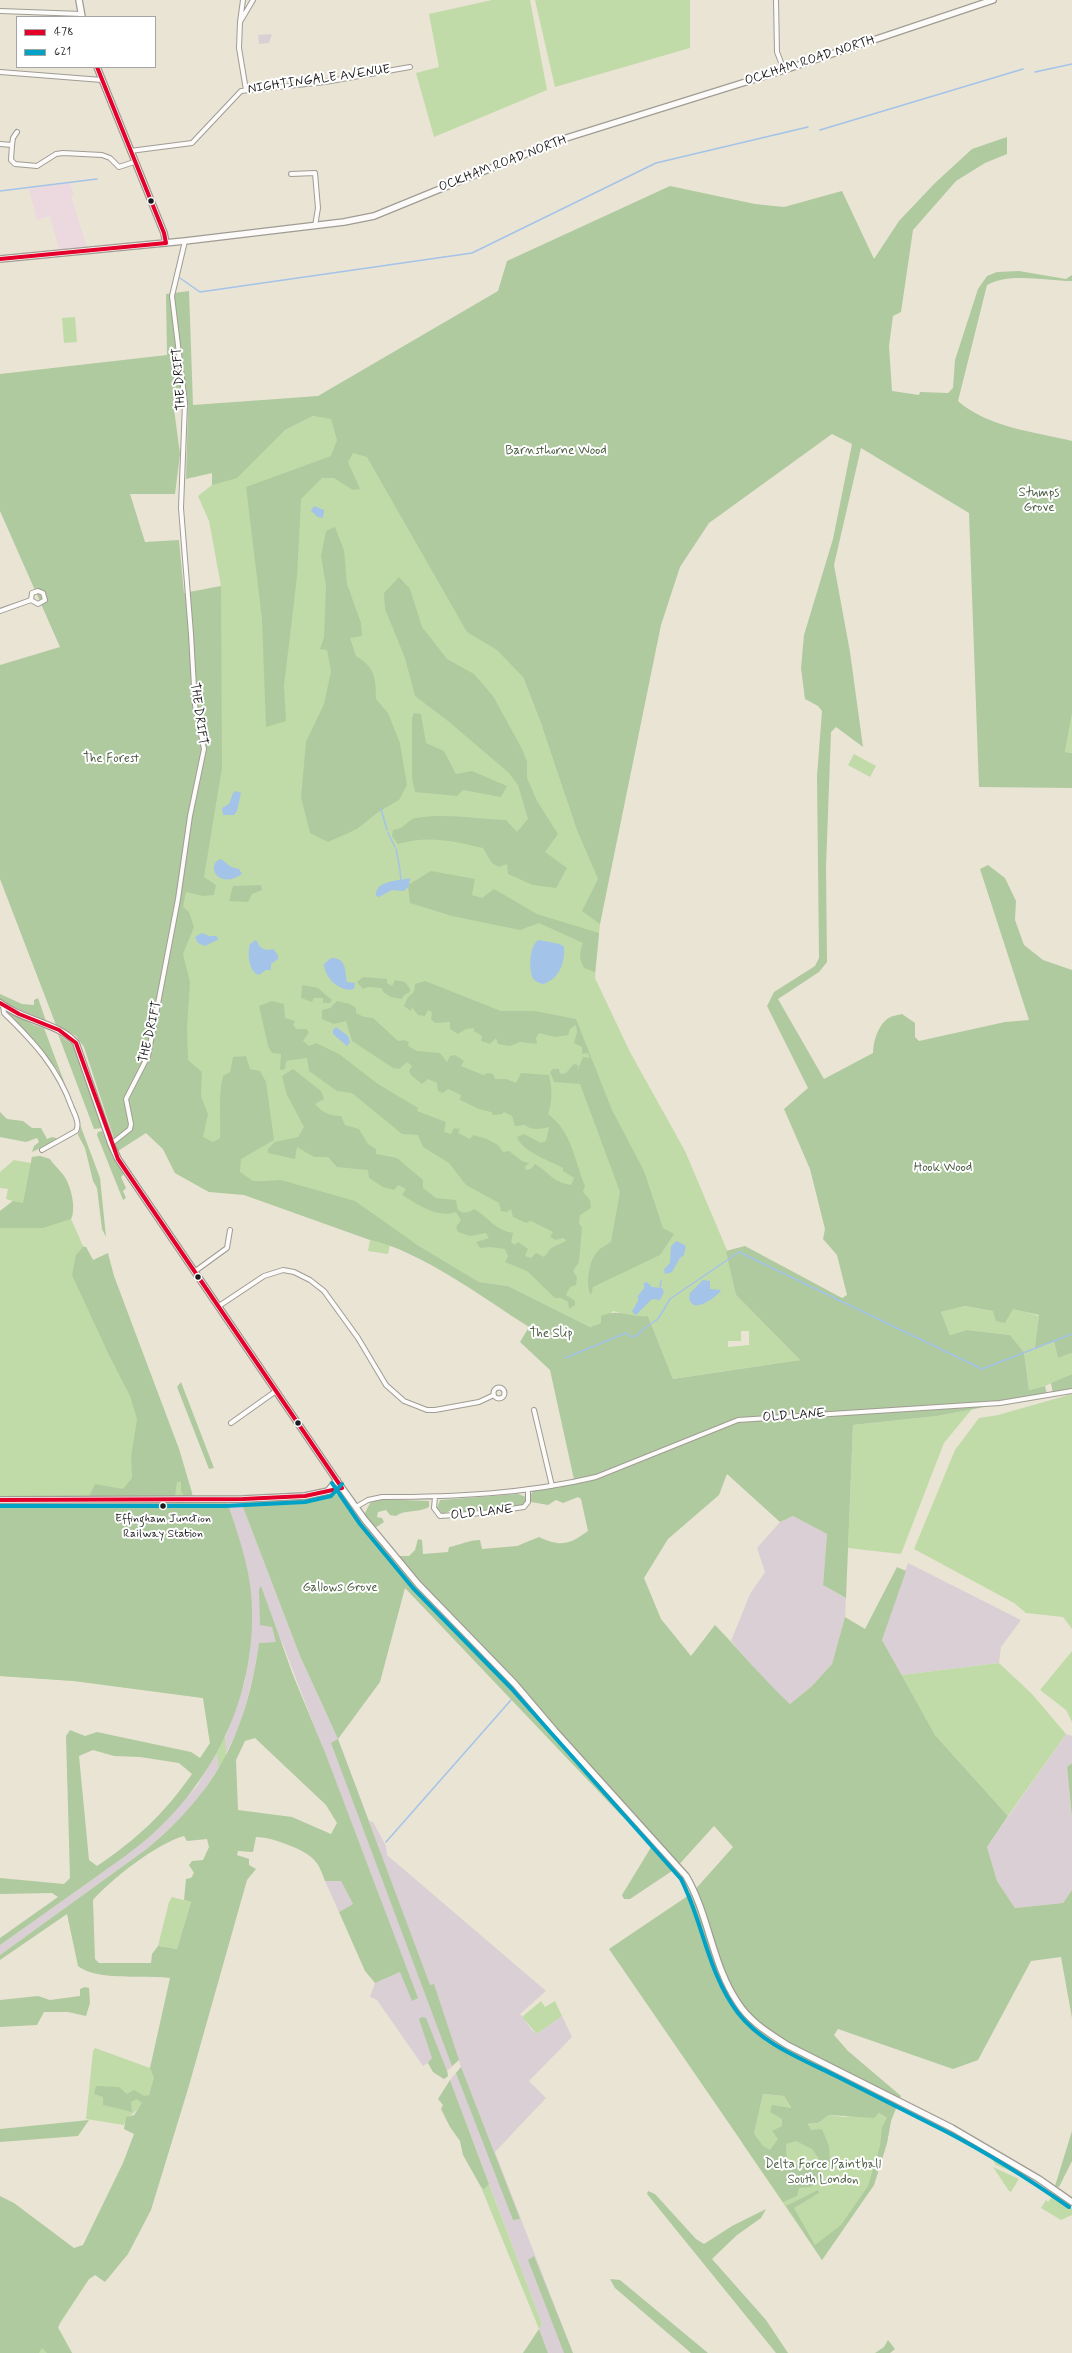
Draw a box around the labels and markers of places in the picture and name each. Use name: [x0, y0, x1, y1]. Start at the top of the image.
unlabelled marker: [146, 196, 156, 206]
unlabelled marker: [193, 1272, 203, 1282]
unlabelled marker: [293, 1418, 303, 1428]
marker: Effingham Junction Railway Station: [158, 1501, 168, 1511]
place label: Effingham Junction Railway Station: [115, 1512, 211, 1540]

